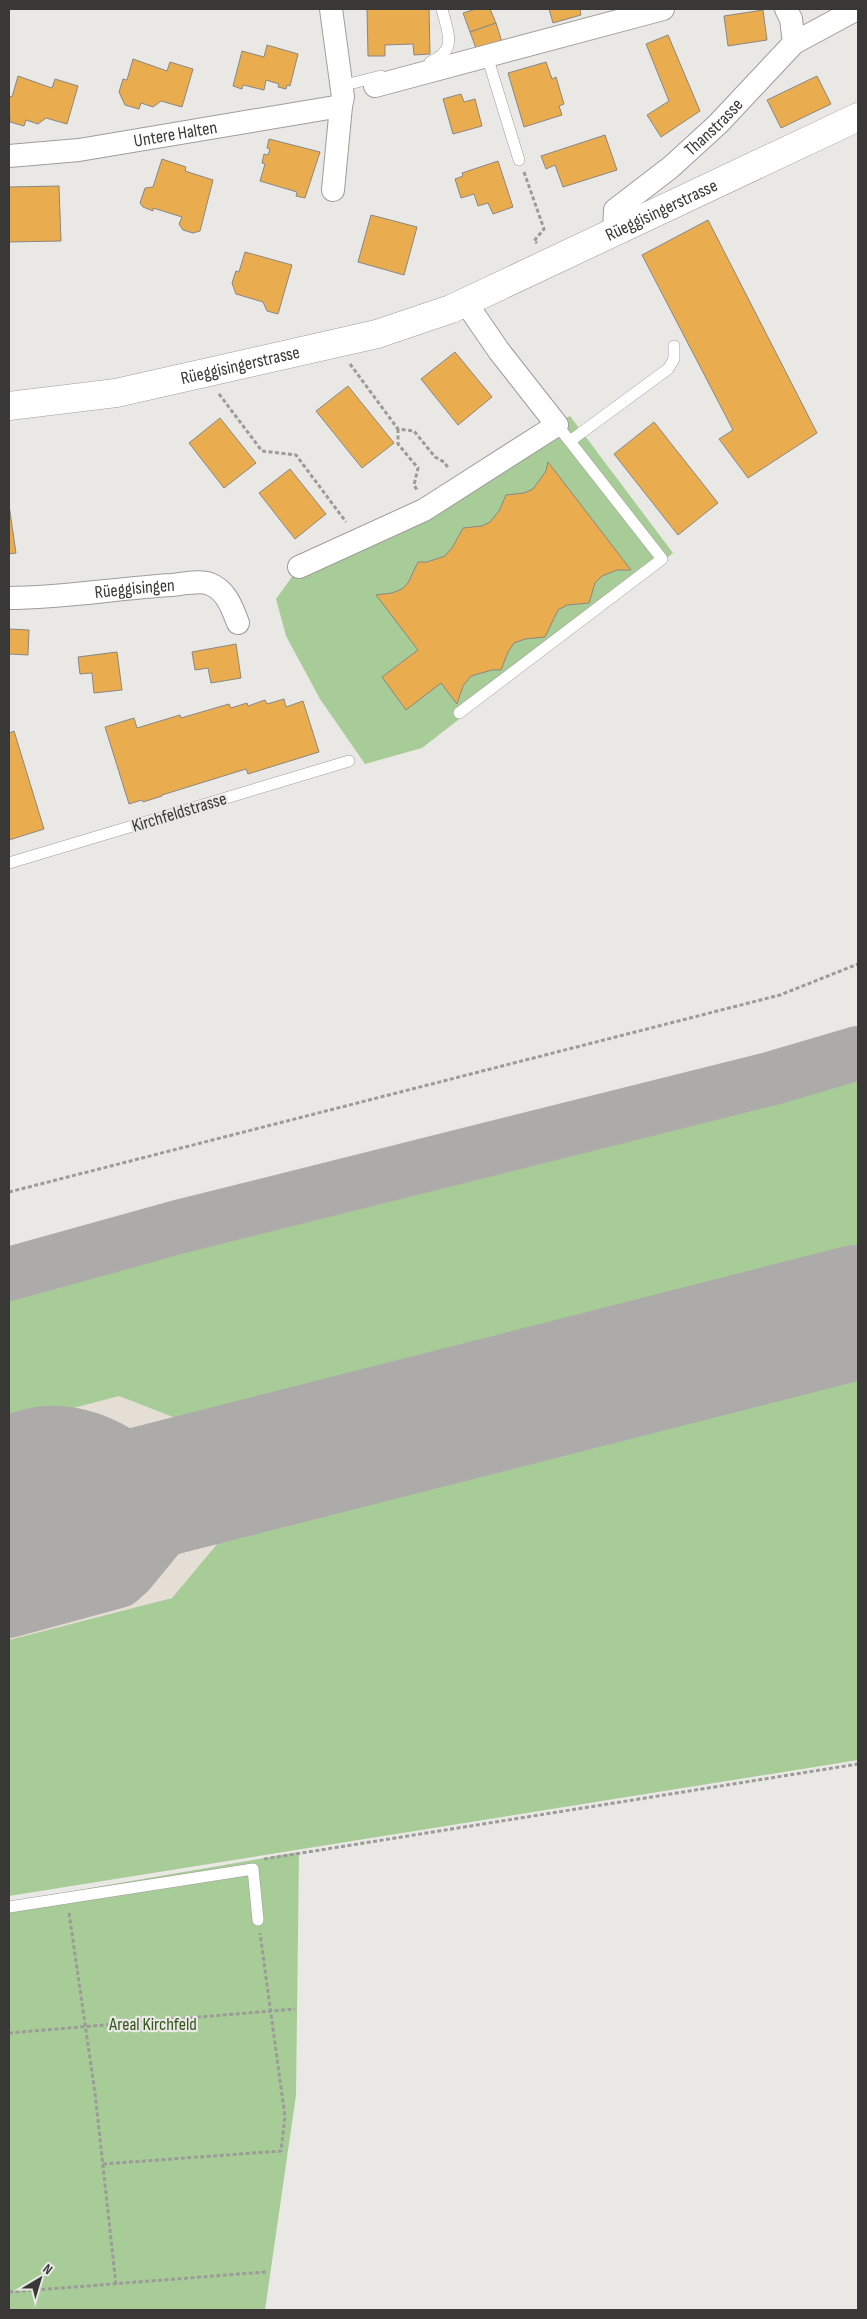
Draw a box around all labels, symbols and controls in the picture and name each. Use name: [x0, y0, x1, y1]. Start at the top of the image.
street label: Thanstrasse: [680, 94, 747, 160]
street label: Untere Halten: [132, 117, 219, 152]
street label: Rüeggisingerstrasse: [602, 175, 721, 246]
street label: Rüeggisingerstrasse: [179, 342, 302, 389]
street label: Rüeggisingen: [93, 575, 175, 603]
street label: Kirchfeldstrasse: [129, 788, 229, 837]
park label: Areal Kirchfeld: [108, 2014, 197, 2035]
north arrow: [15, 2254, 65, 2304]
text: N: [40, 2260, 56, 2278]

